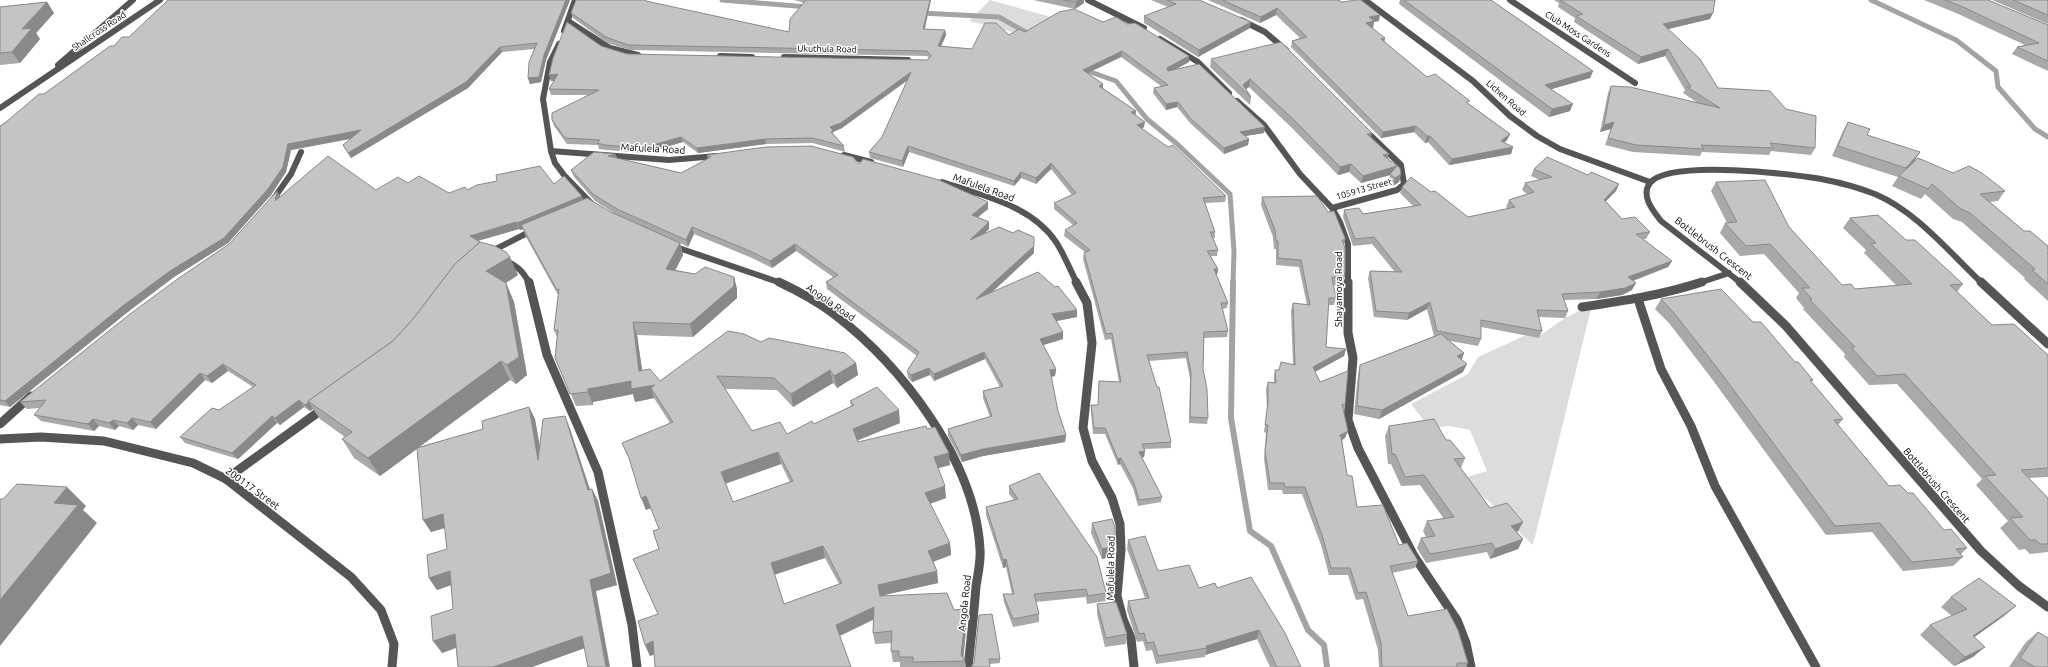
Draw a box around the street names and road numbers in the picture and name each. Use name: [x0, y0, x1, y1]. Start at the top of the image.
street label: Shallcross Road: [70, 9, 128, 53]
street label: Club Moss Gardens: [1543, 9, 1613, 59]
street label: Ukuthula Road: [797, 43, 857, 55]
street label: Lichen Road: [1484, 78, 1528, 118]
street label: Mafulela Road: [620, 141, 686, 156]
street label: Mafulela Road: [952, 171, 1016, 204]
street label: 105913 Street: [1335, 176, 1394, 202]
street label: Bottlebrush Crescent: [1673, 215, 1755, 282]
street label: Shayamoya Road: [1333, 251, 1344, 327]
street label: Angola Road: [804, 282, 857, 323]
street label: Bottlebrush Crescent: [1901, 446, 1972, 525]
street label: 200117 Street: [224, 465, 282, 512]
street label: Mafulela Road: [1104, 535, 1117, 600]
street label: Angola Road: [956, 574, 973, 632]

